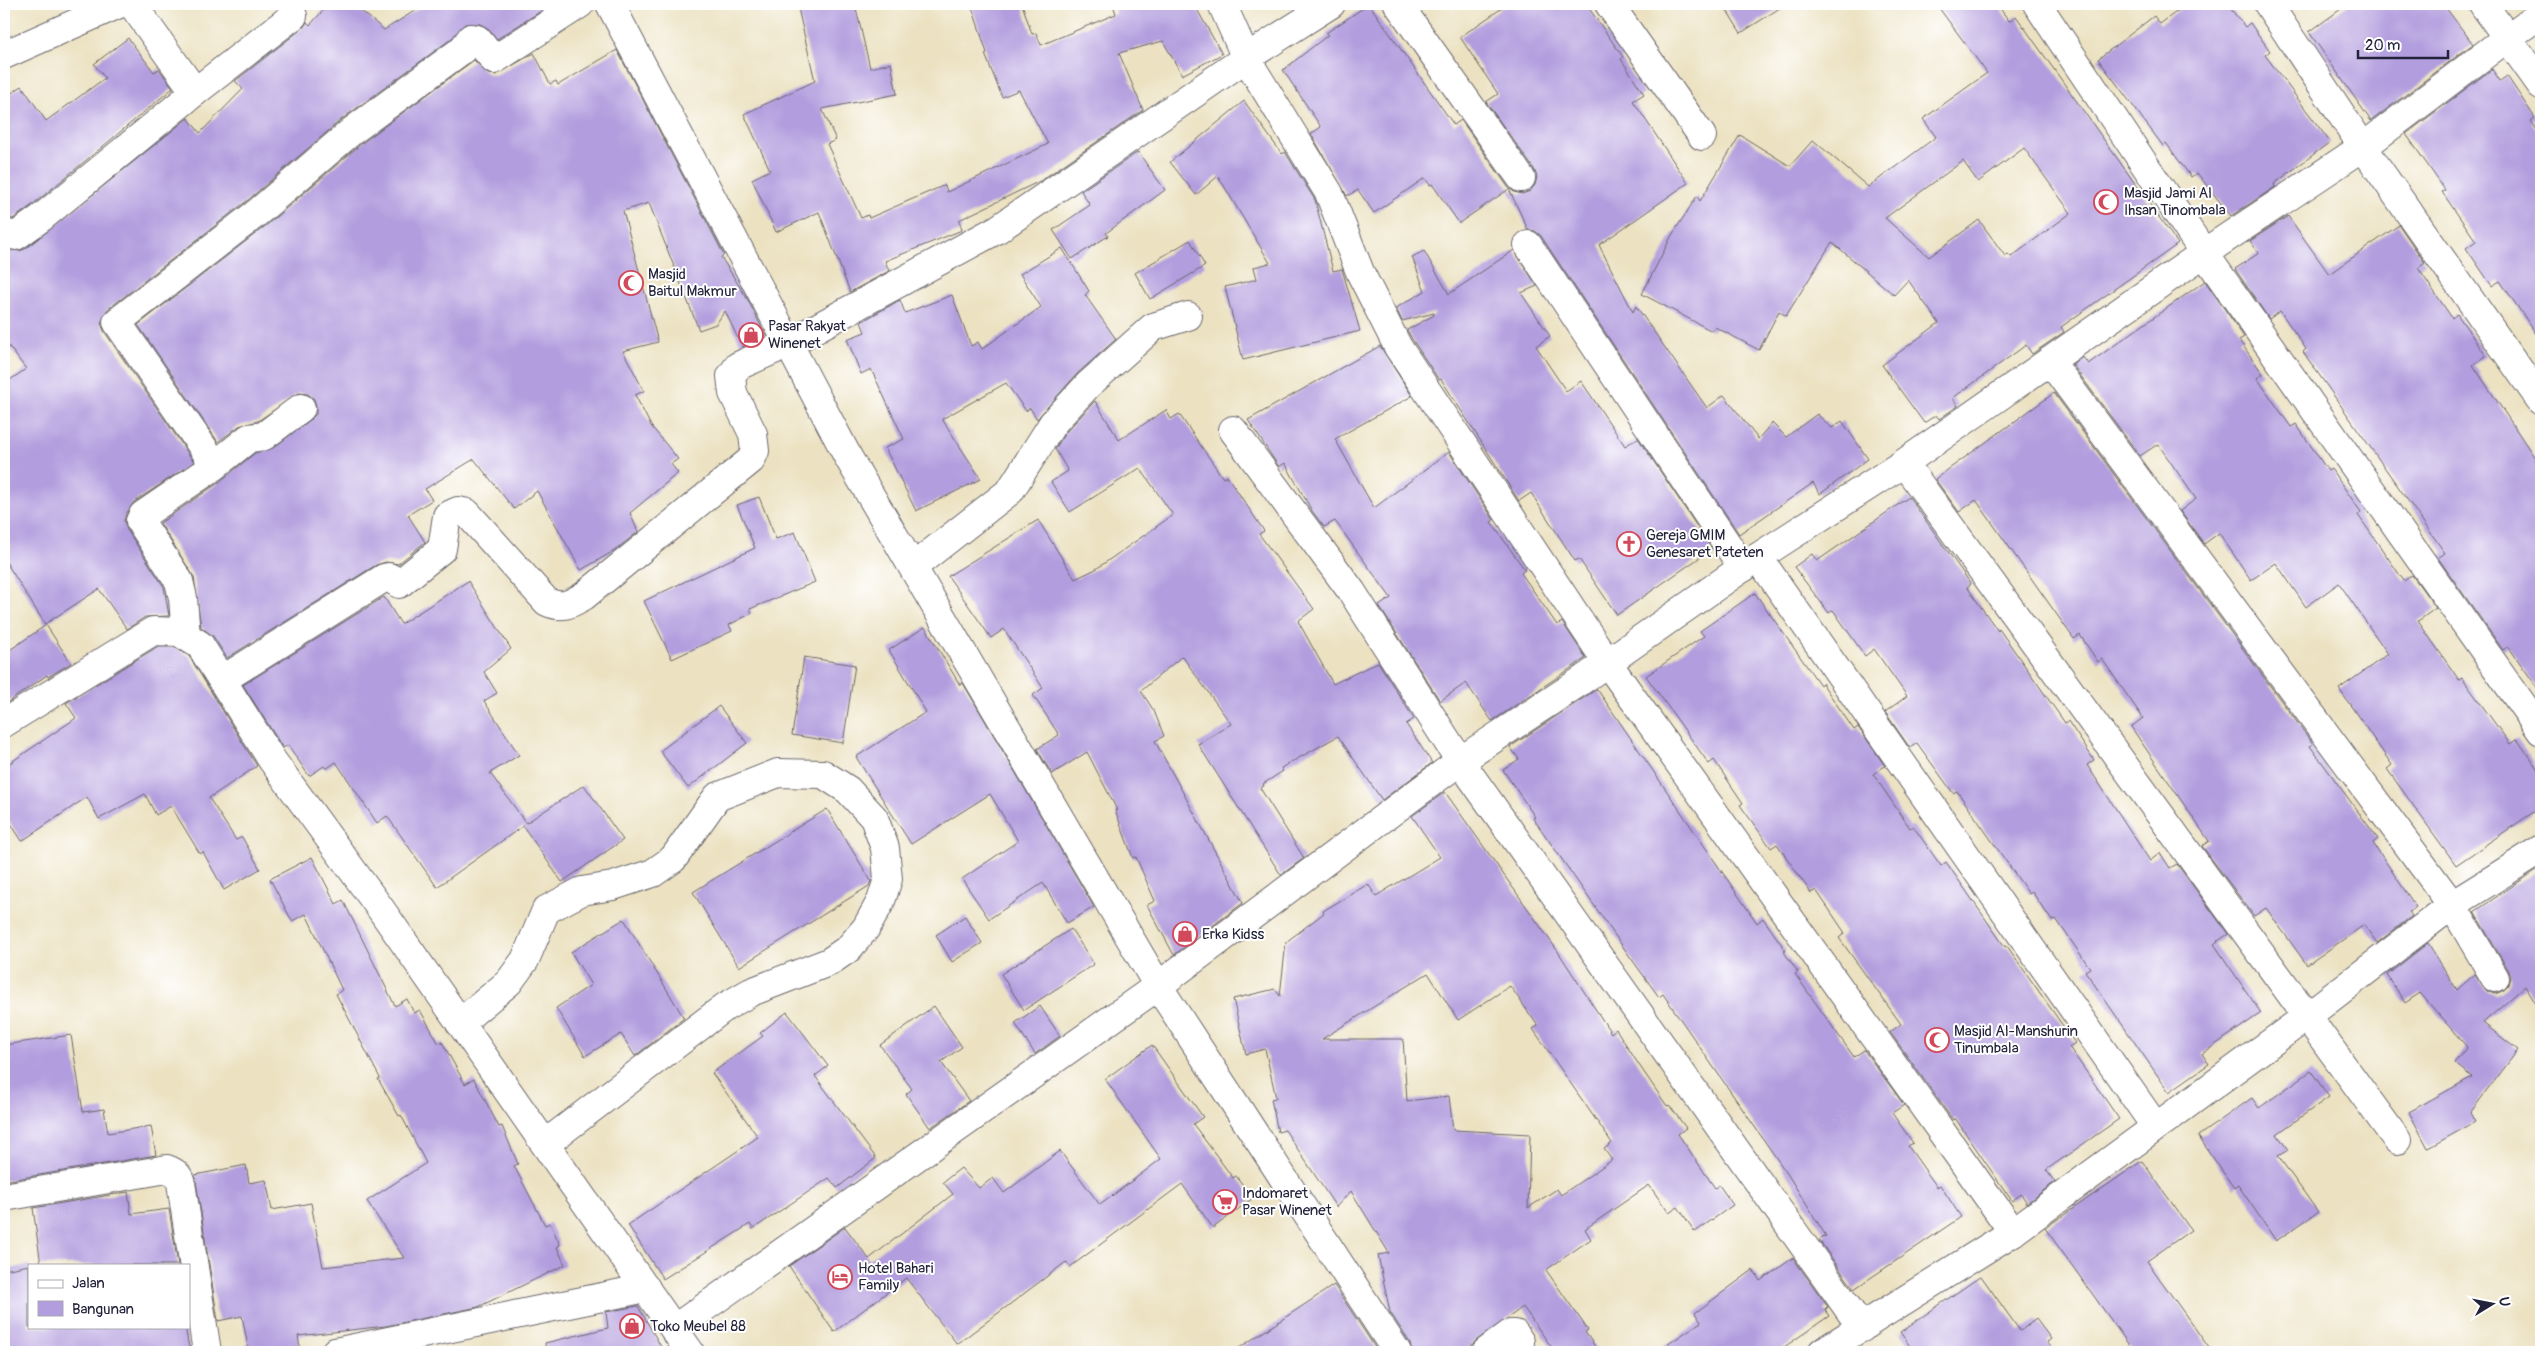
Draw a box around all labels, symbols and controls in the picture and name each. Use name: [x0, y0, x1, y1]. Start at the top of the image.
scale bar: [2358, 28, 2448, 60]
text: 20 m: [2365, 36, 2400, 55]
place label: Masjid Jami Al Ihsan Tinombala: [2124, 184, 2226, 220]
mosque icon: Masjid Jami Al Ihsan Tinombala: [2093, 189, 2119, 215]
place label: Masjid Baitul Makmur: [648, 265, 737, 301]
mosque icon: Masjid Baitul Makmur: [618, 270, 644, 296]
place label: Pasar Rakyat Winenet: [768, 317, 847, 353]
shop icon: Pasar Rakyat Winenet: [738, 322, 764, 348]
place label: Gereja GMIM Genesaret Pateten: [1646, 526, 1764, 562]
church icon: Gereja GMIM Genesaret Pateten: [1616, 531, 1642, 557]
shop icon: Erka Kidss: [1172, 921, 1198, 947]
place label: Erka Kidss: [1202, 925, 1264, 944]
place label: Masjid Al-Manshurin Tinumbala: [1954, 1022, 2078, 1058]
mosque icon: Masjid Al-Manshurin Tinumbala: [1924, 1027, 1950, 1053]
place label: Indomaret Pasar Winenet: [1242, 1184, 1333, 1220]
supermarket icon: Indomaret Pasar Winenet: [1212, 1189, 1238, 1215]
place label: Hotel Bahari Family: [858, 1259, 934, 1295]
legend: [28, 1264, 190, 1328]
hotel icon: Hotel Bahari Family: [827, 1264, 853, 1290]
text: Jalan: [72, 1274, 105, 1293]
north arrow: [2468, 1278, 2518, 1328]
text: U: [2495, 1296, 2513, 1308]
text: Bangunan: [72, 1300, 134, 1319]
shop icon: Toko Meubel 88: [619, 1313, 645, 1339]
place label: Toko Meubel 88: [650, 1317, 746, 1336]

